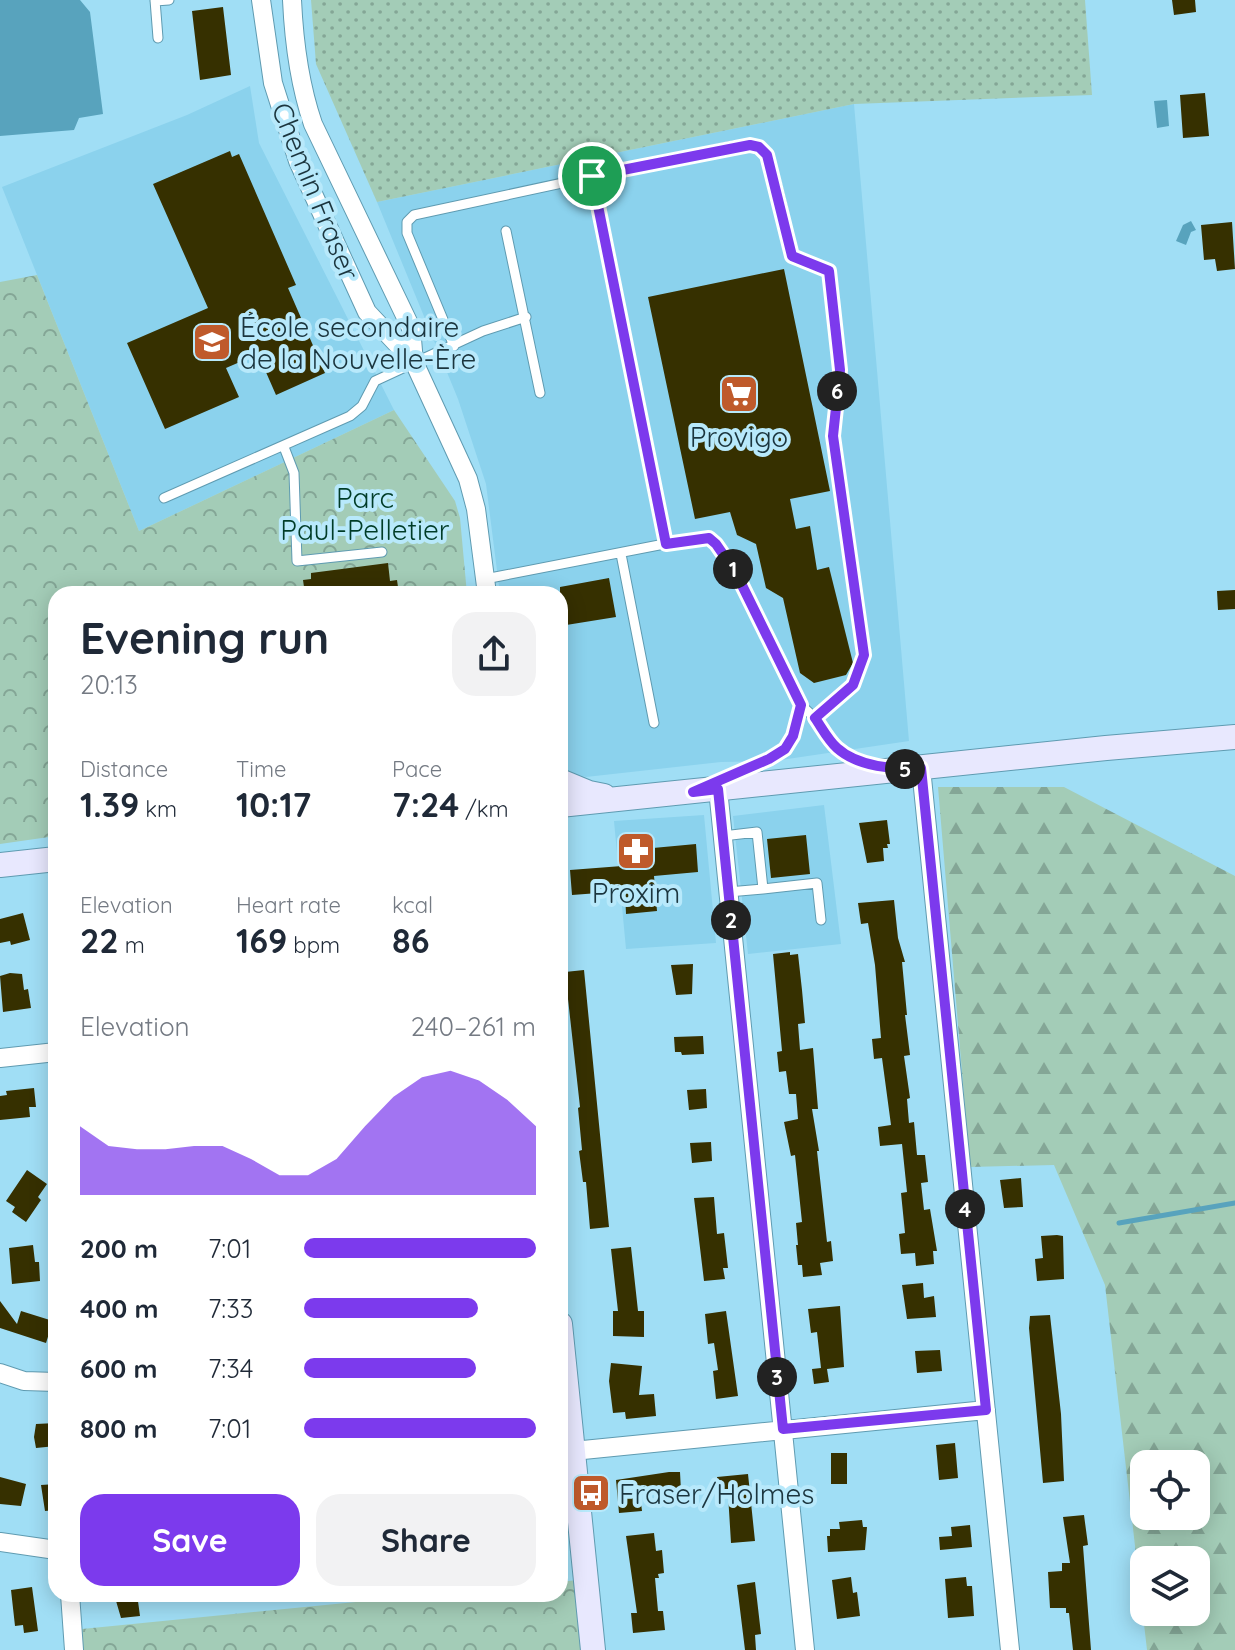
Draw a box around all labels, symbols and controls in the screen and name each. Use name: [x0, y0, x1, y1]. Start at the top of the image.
street label: Chemin Fraser: [265, 97, 368, 285]
pin: [558, 142, 626, 210]
icon: arrive: [570, 154, 614, 198]
place label: École secondaire de la Nouvelle-Ère: [240, 309, 476, 376]
school or university icon: École secondaire de la Nouvelle-Ère: [191, 321, 233, 363]
pin: 6: [817, 371, 857, 411]
supermarket icon: Provigo: [718, 373, 760, 415]
text: 6: [831, 377, 843, 405]
place label: Provigo: [690, 419, 788, 454]
park label: Parc Paul-Pelletier: [280, 480, 450, 547]
pin: 1: [713, 549, 753, 589]
text: 1: [729, 555, 737, 583]
text: Evening run: [80, 610, 329, 665]
button: share: [452, 612, 536, 696]
text: 20:13: [80, 668, 138, 701]
pin: 5: [885, 749, 925, 789]
text: Distance: [80, 755, 168, 783]
text: Time: [236, 755, 287, 783]
text: Pace: [392, 755, 442, 783]
text: 5: [899, 755, 911, 783]
text: 1.39: [80, 783, 139, 826]
text: 10:17: [236, 783, 311, 826]
text: 7:24: [392, 783, 459, 826]
text: km: [139, 795, 177, 823]
text: /km: [459, 795, 509, 823]
pharmacy icon: Proxim: [615, 830, 657, 872]
place label: Proxim: [592, 875, 680, 910]
text: Elevation: [80, 891, 173, 919]
text: Heart rate: [236, 891, 341, 919]
text: kcal: [392, 891, 433, 919]
pin: 2: [711, 900, 751, 940]
text: 2: [725, 906, 737, 934]
text: 22: [80, 919, 119, 962]
text: 169: [236, 919, 287, 962]
text: 86: [392, 919, 429, 962]
text: m: [119, 931, 145, 959]
text: bpm: [287, 931, 340, 959]
text: Elevation: [80, 1010, 190, 1043]
text: 240–261 m: [411, 1010, 536, 1043]
pin: 4: [945, 1189, 985, 1229]
text: 4: [959, 1195, 971, 1223]
text: 200 m: [80, 1232, 158, 1265]
text: 7:01: [208, 1232, 251, 1265]
text: 400 m: [80, 1292, 158, 1325]
text: 7:33: [208, 1292, 253, 1325]
text: 600 m: [80, 1352, 158, 1385]
text: 7:34: [208, 1352, 254, 1385]
pin: 3: [757, 1357, 797, 1397]
text: 3: [771, 1363, 783, 1391]
text: 800 m: [80, 1412, 157, 1445]
text: 7:01: [208, 1412, 251, 1445]
map controls: [1130, 1450, 1210, 1626]
button: locate: [1130, 1450, 1210, 1530]
bus stop icon: Fraser/Holmes: [570, 1472, 612, 1514]
place label: Fraser/Holmes: [619, 1476, 814, 1511]
button: Save: [80, 1494, 300, 1586]
button: Share: [316, 1494, 536, 1586]
button: layers: [1130, 1546, 1210, 1626]

